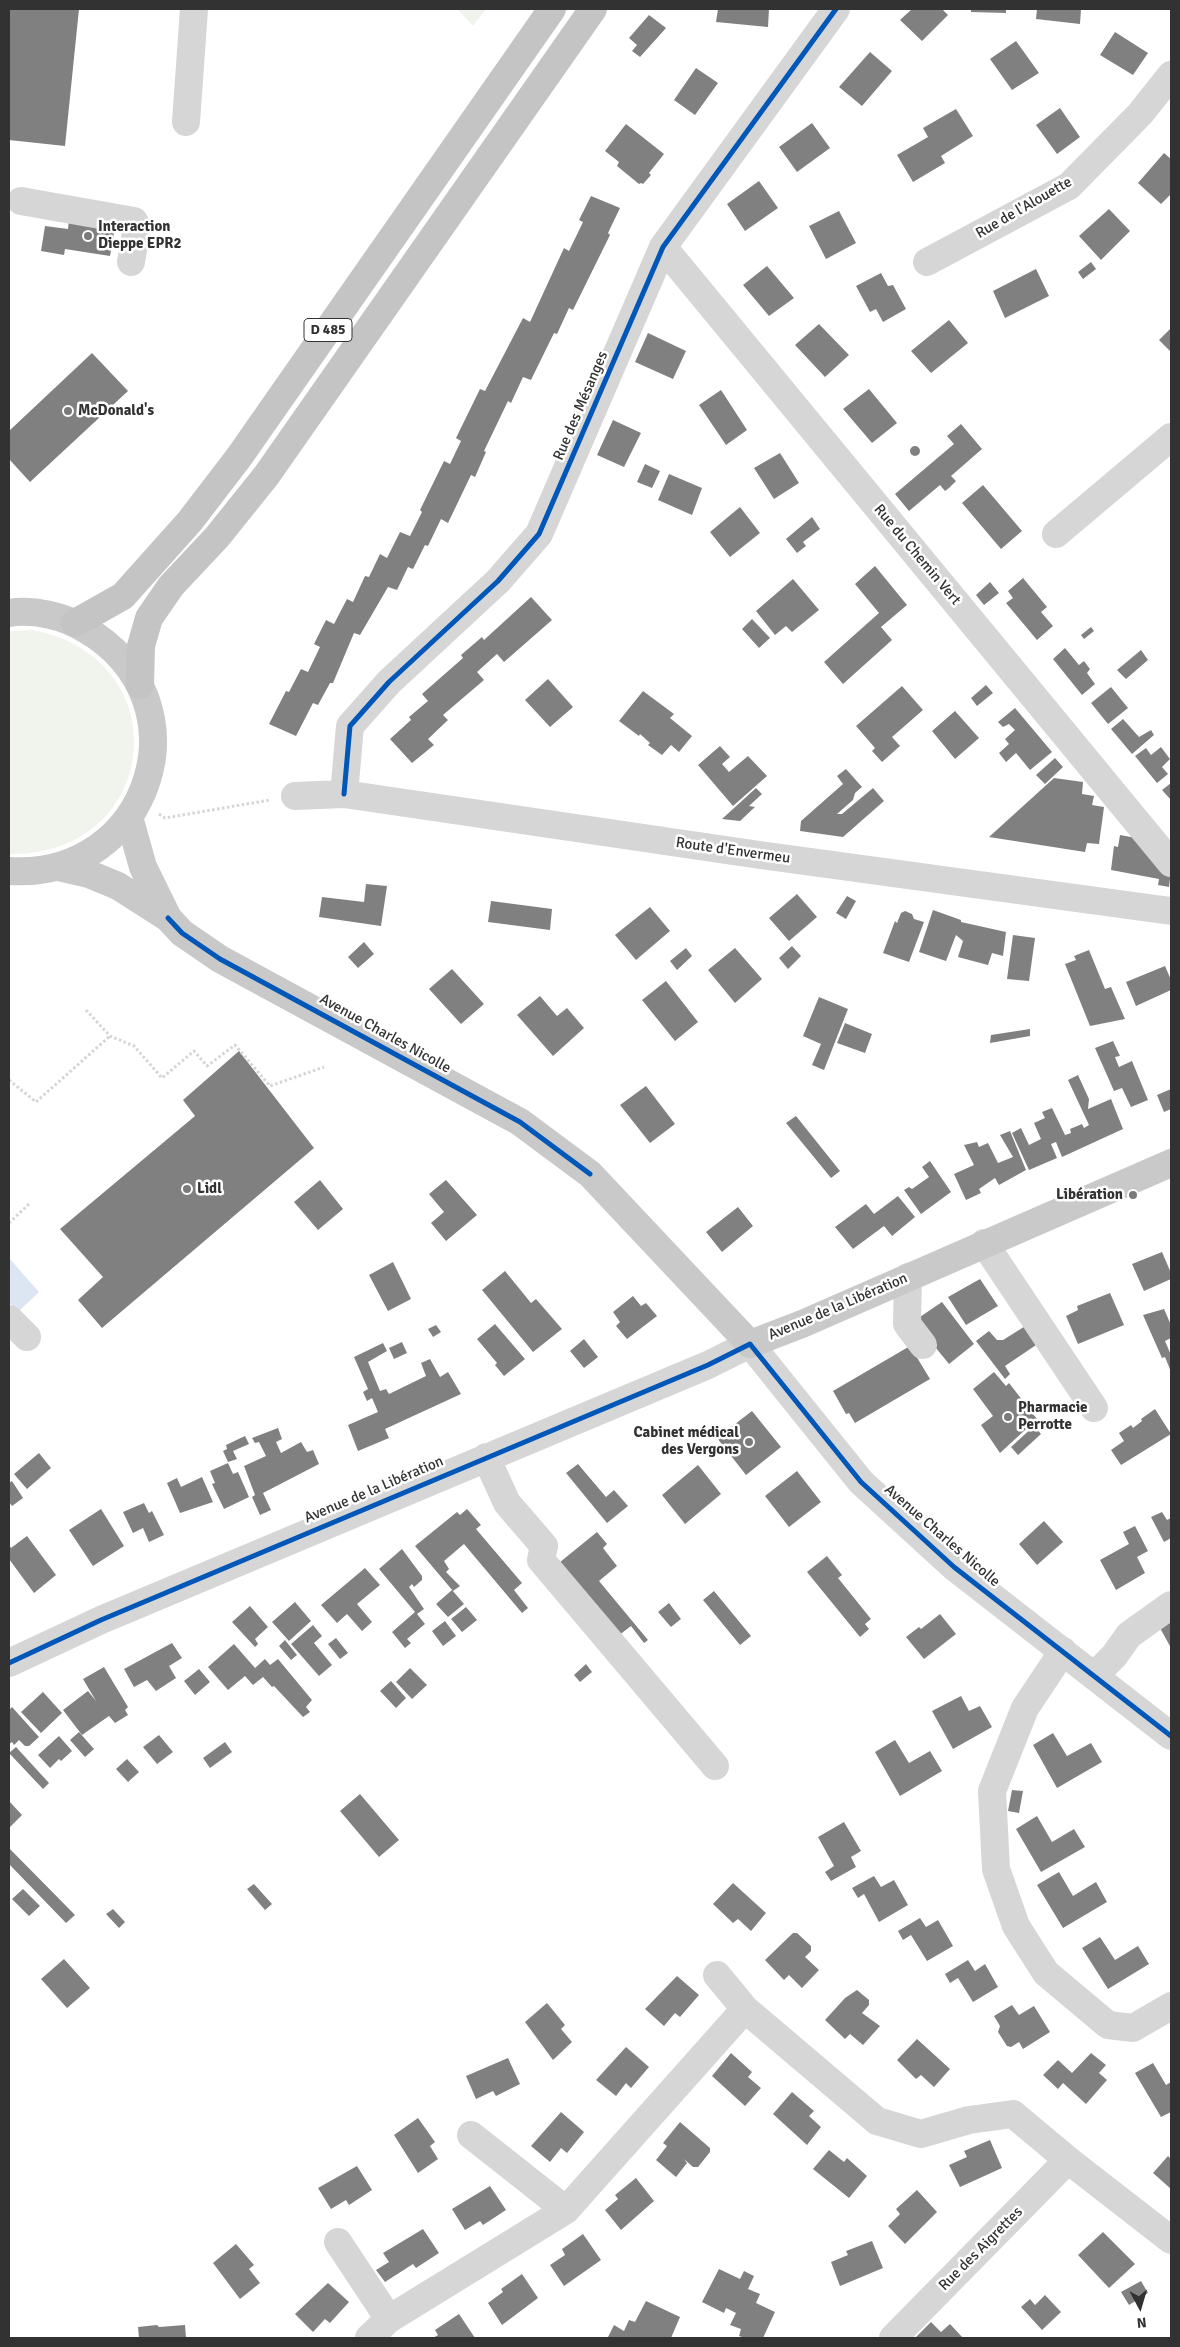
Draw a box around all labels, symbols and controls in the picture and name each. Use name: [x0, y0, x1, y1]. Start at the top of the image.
street label: Rue de l'Alouette: [973, 173, 1075, 243]
place label: Interaction Dieppe EPR2: [98, 218, 182, 253]
marker: Interaction Dieppe EPR2: [82, 230, 94, 242]
road number: D 485: [304, 318, 352, 342]
street label: Rue des Mésanges: [550, 349, 612, 463]
place label: McDonald's: [78, 402, 154, 420]
marker: McDonald's: [62, 405, 74, 417]
street label: Rue du Chemin Vert: [870, 501, 964, 609]
street label: Route d'Envermeu: [675, 834, 791, 868]
street label: Avenue Charles Nicolle: [316, 990, 454, 1078]
place label: Lidl: [197, 1180, 222, 1198]
marker: Lidl: [181, 1183, 193, 1195]
place label: Libération: [1056, 1186, 1123, 1204]
marker: Libération: [1127, 1189, 1139, 1201]
street label: Avenue de la Libération: [766, 1269, 910, 1345]
place label: Pharmacie Perrotte: [1018, 1399, 1088, 1434]
marker: Pharmacie Perrotte: [1002, 1411, 1014, 1423]
place label: Cabinet médical des Vergons: [633, 1424, 739, 1459]
marker: Cabinet médical des Vergons: [743, 1436, 755, 1448]
street label: Avenue de la Libération: [302, 1452, 446, 1528]
street label: Avenue Charles Nicolle: [881, 1481, 1003, 1591]
street label: Rue des Aigrettes: [935, 2203, 1027, 2295]
north arrow: [1115, 2282, 1165, 2332]
text: N: [1136, 2313, 1147, 2331]

